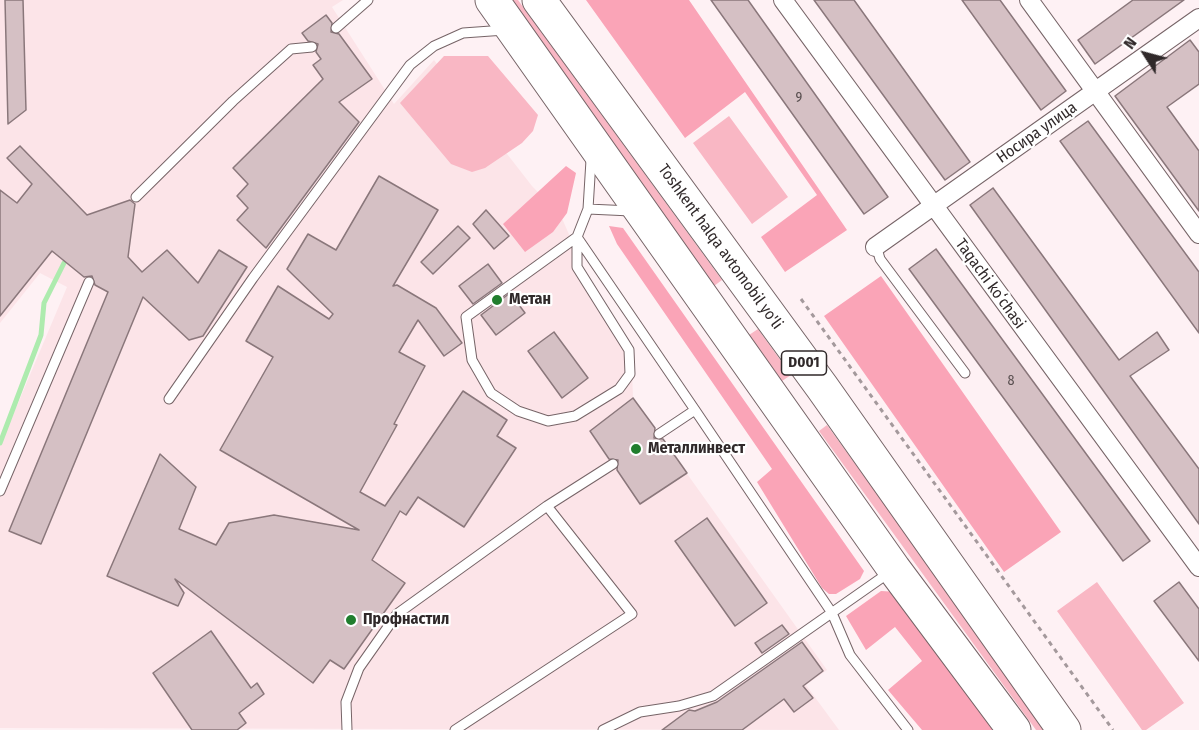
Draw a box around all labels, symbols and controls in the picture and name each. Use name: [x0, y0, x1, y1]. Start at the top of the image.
north arrow: [1115, 24, 1175, 84]
text: N: [1120, 34, 1141, 53]
house number: 9: [796, 90, 802, 106]
street label: Носира улица: [993, 98, 1081, 168]
street label: Toshkent halqa avtomobil yo'li: [654, 161, 786, 333]
street label: Taqachi koʻchasi: [951, 235, 1029, 333]
place label: Метан: [509, 290, 551, 310]
marker: Метан: [490, 293, 504, 307]
road number: D001: [782, 351, 826, 375]
house number: 8: [1008, 373, 1014, 389]
place label: Металлинвест: [648, 439, 745, 459]
marker: Металлинвест: [629, 442, 643, 456]
place label: Профнастил: [363, 610, 449, 630]
marker: Профнастил: [344, 613, 358, 627]

